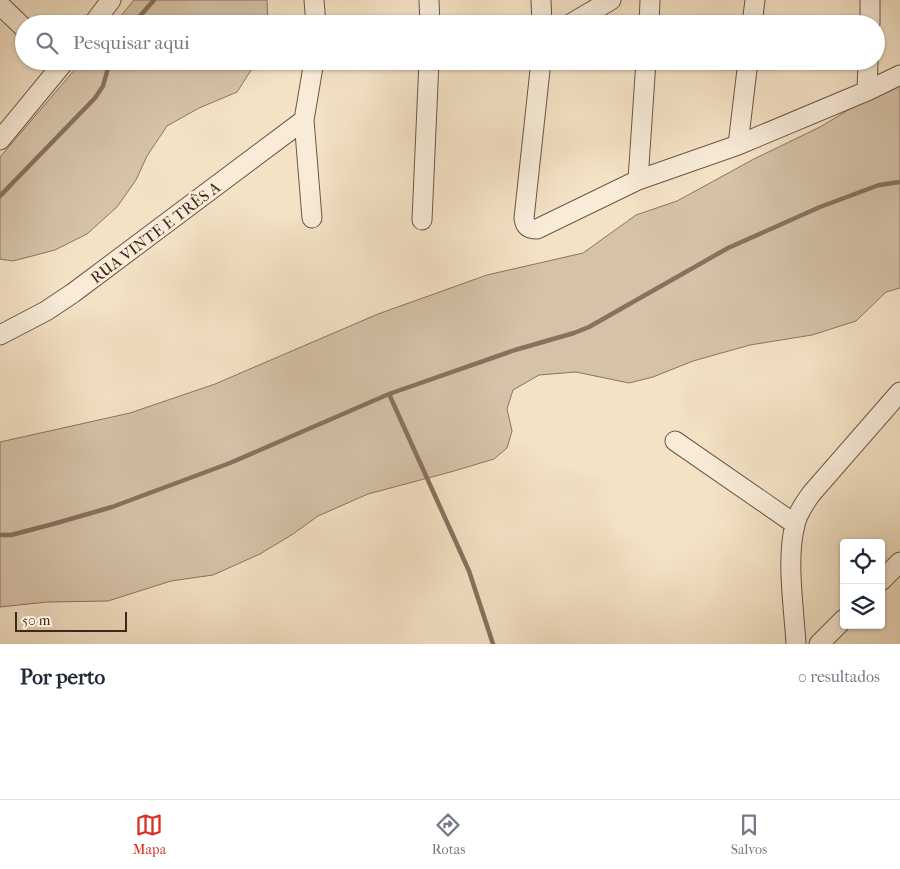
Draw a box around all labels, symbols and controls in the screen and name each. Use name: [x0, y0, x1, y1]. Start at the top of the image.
search box: [15, 15, 885, 70]
icon: search: [33, 29, 61, 57]
text: Pesquisar aqui: [73, 32, 190, 54]
street label: RUA VINTE E TRÊS A: [86, 176, 224, 287]
map controls: [840, 539, 885, 629]
button: locate: [840, 539, 885, 584]
button: layers: [840, 584, 885, 629]
scale bar: [15, 609, 128, 632]
text: 50 m: [22, 612, 50, 629]
text: Por perto: [20, 665, 105, 689]
text: 0 resultados: [798, 667, 880, 686]
tab: Mapa: [133, 811, 166, 858]
tab: Rotas: [432, 811, 465, 858]
tab: Salvos: [731, 811, 767, 858]

